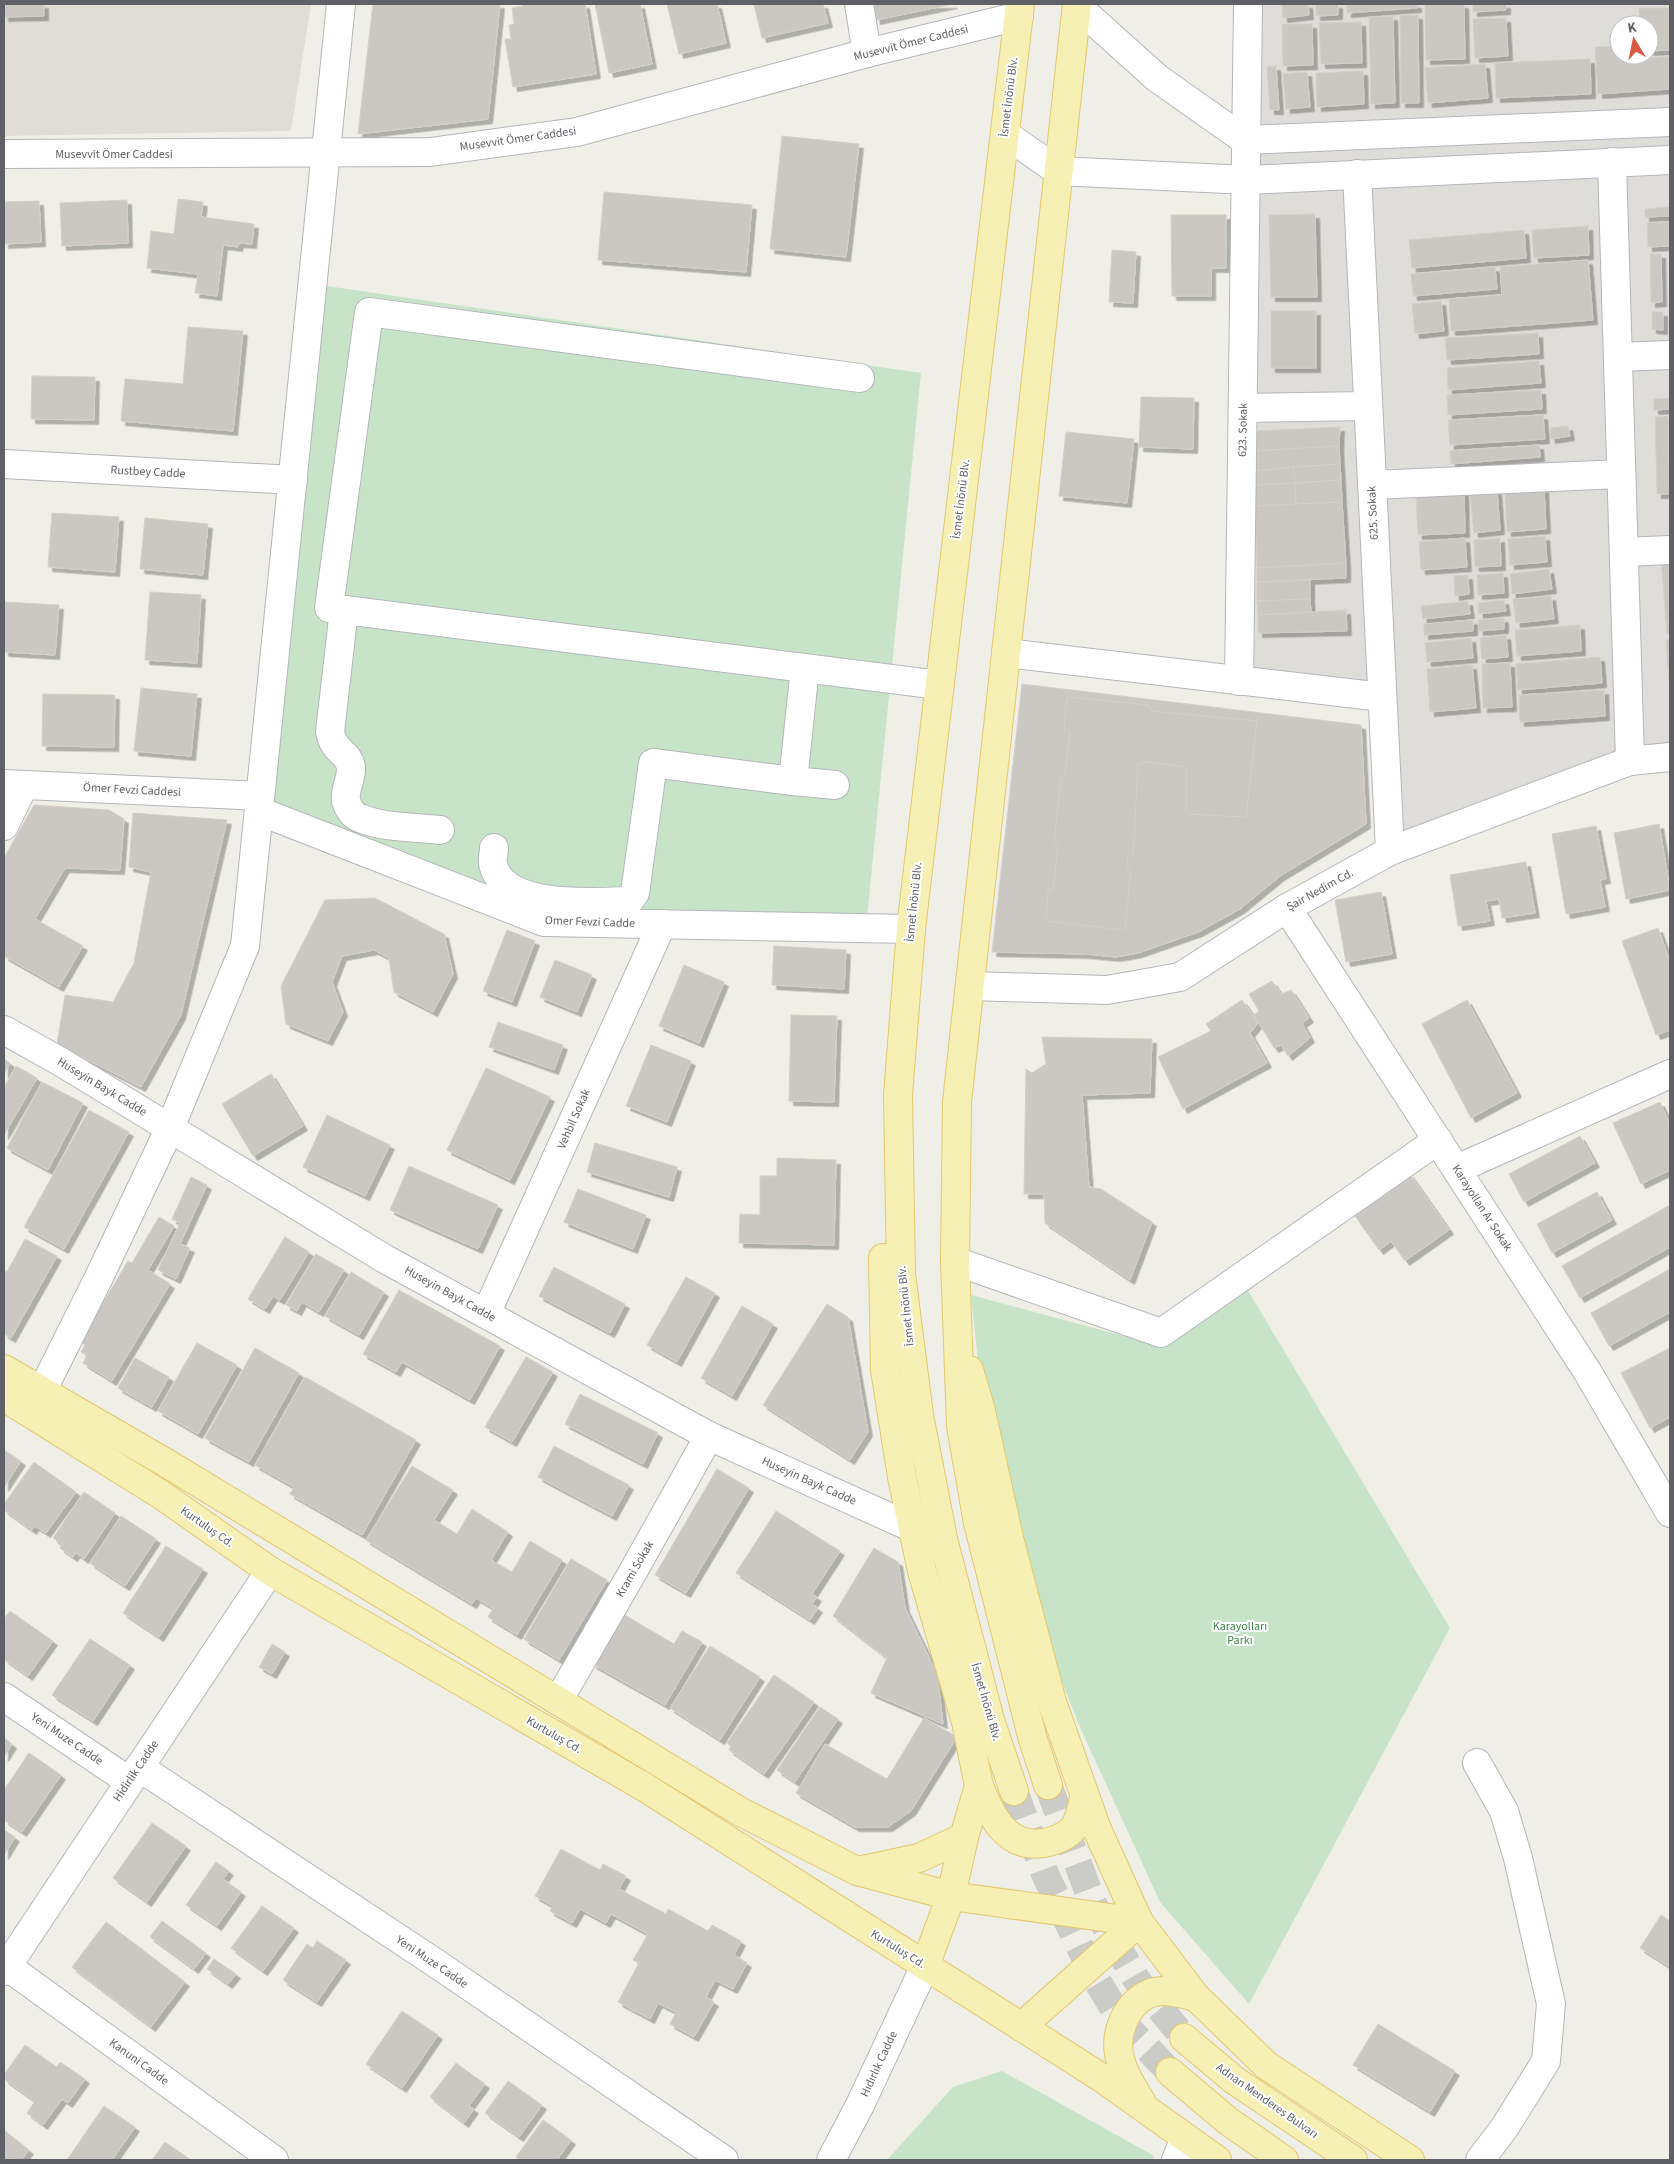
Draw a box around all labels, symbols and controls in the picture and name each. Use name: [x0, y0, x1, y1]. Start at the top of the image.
north arrow: [1609, 15, 1659, 65]
text: K: [1626, 18, 1638, 39]
street label: Musevvit Ömer Caddesi: [852, 21, 970, 65]
street label: İsmet İnönü Blv.: [996, 56, 1022, 138]
street label: Musevvit Ömer Caddesi: [459, 122, 577, 156]
street label: Musevvit Ömer Caddesi: [55, 146, 173, 163]
street label: 623. Sokak: [1234, 403, 1252, 457]
street label: İsmet İnönü Blv.: [948, 458, 974, 540]
street label: Rustbey Cadde: [110, 462, 186, 482]
street label: 625. Sokak: [1363, 486, 1383, 540]
street label: Ömer Fevzi Caddesi: [83, 779, 181, 801]
street label: İsmet İnönü Blv.: [901, 861, 927, 943]
street label: Şair Nedim Cd.: [1283, 865, 1357, 915]
street label: Omer Fevzi Cadde: [545, 912, 635, 932]
street label: Huseyin Bayk Cadde: [54, 1053, 150, 1121]
street label: Vehbil Sokak: [553, 1086, 595, 1152]
street label: Karayollan Ar Sokak: [1448, 1161, 1516, 1255]
street label: Huseyin Bayk Cadde: [401, 1262, 499, 1326]
street label: İsmet İnönü Blv.: [893, 1265, 919, 1347]
street label: Huseyin Bayk Cadde: [759, 1452, 859, 1510]
street label: Kurtuluş Cd.: [177, 1502, 237, 1552]
street label: Krami Sokak: [612, 1537, 658, 1600]
park label: Karayolları Parkı: [1213, 1618, 1267, 1649]
street label: İsmet İnönü Blv.: [967, 1661, 1005, 1743]
street label: Yeni Muze Cadde: [27, 1708, 107, 1770]
street label: Kurtuluş Cd.: [523, 1712, 585, 1758]
street label: Hidirlik Cadde: [109, 1737, 163, 1805]
street label: Kurtuluş Cd.: [867, 1925, 929, 1973]
street label: Yeni Muze Cadde: [392, 1931, 472, 1993]
street label: Hıdırlık Cadde: [856, 2028, 902, 2100]
street label: Kanuni Cadde: [106, 2034, 172, 2090]
street label: Adnan Menderes Bulvarı: [1212, 2059, 1322, 2143]

